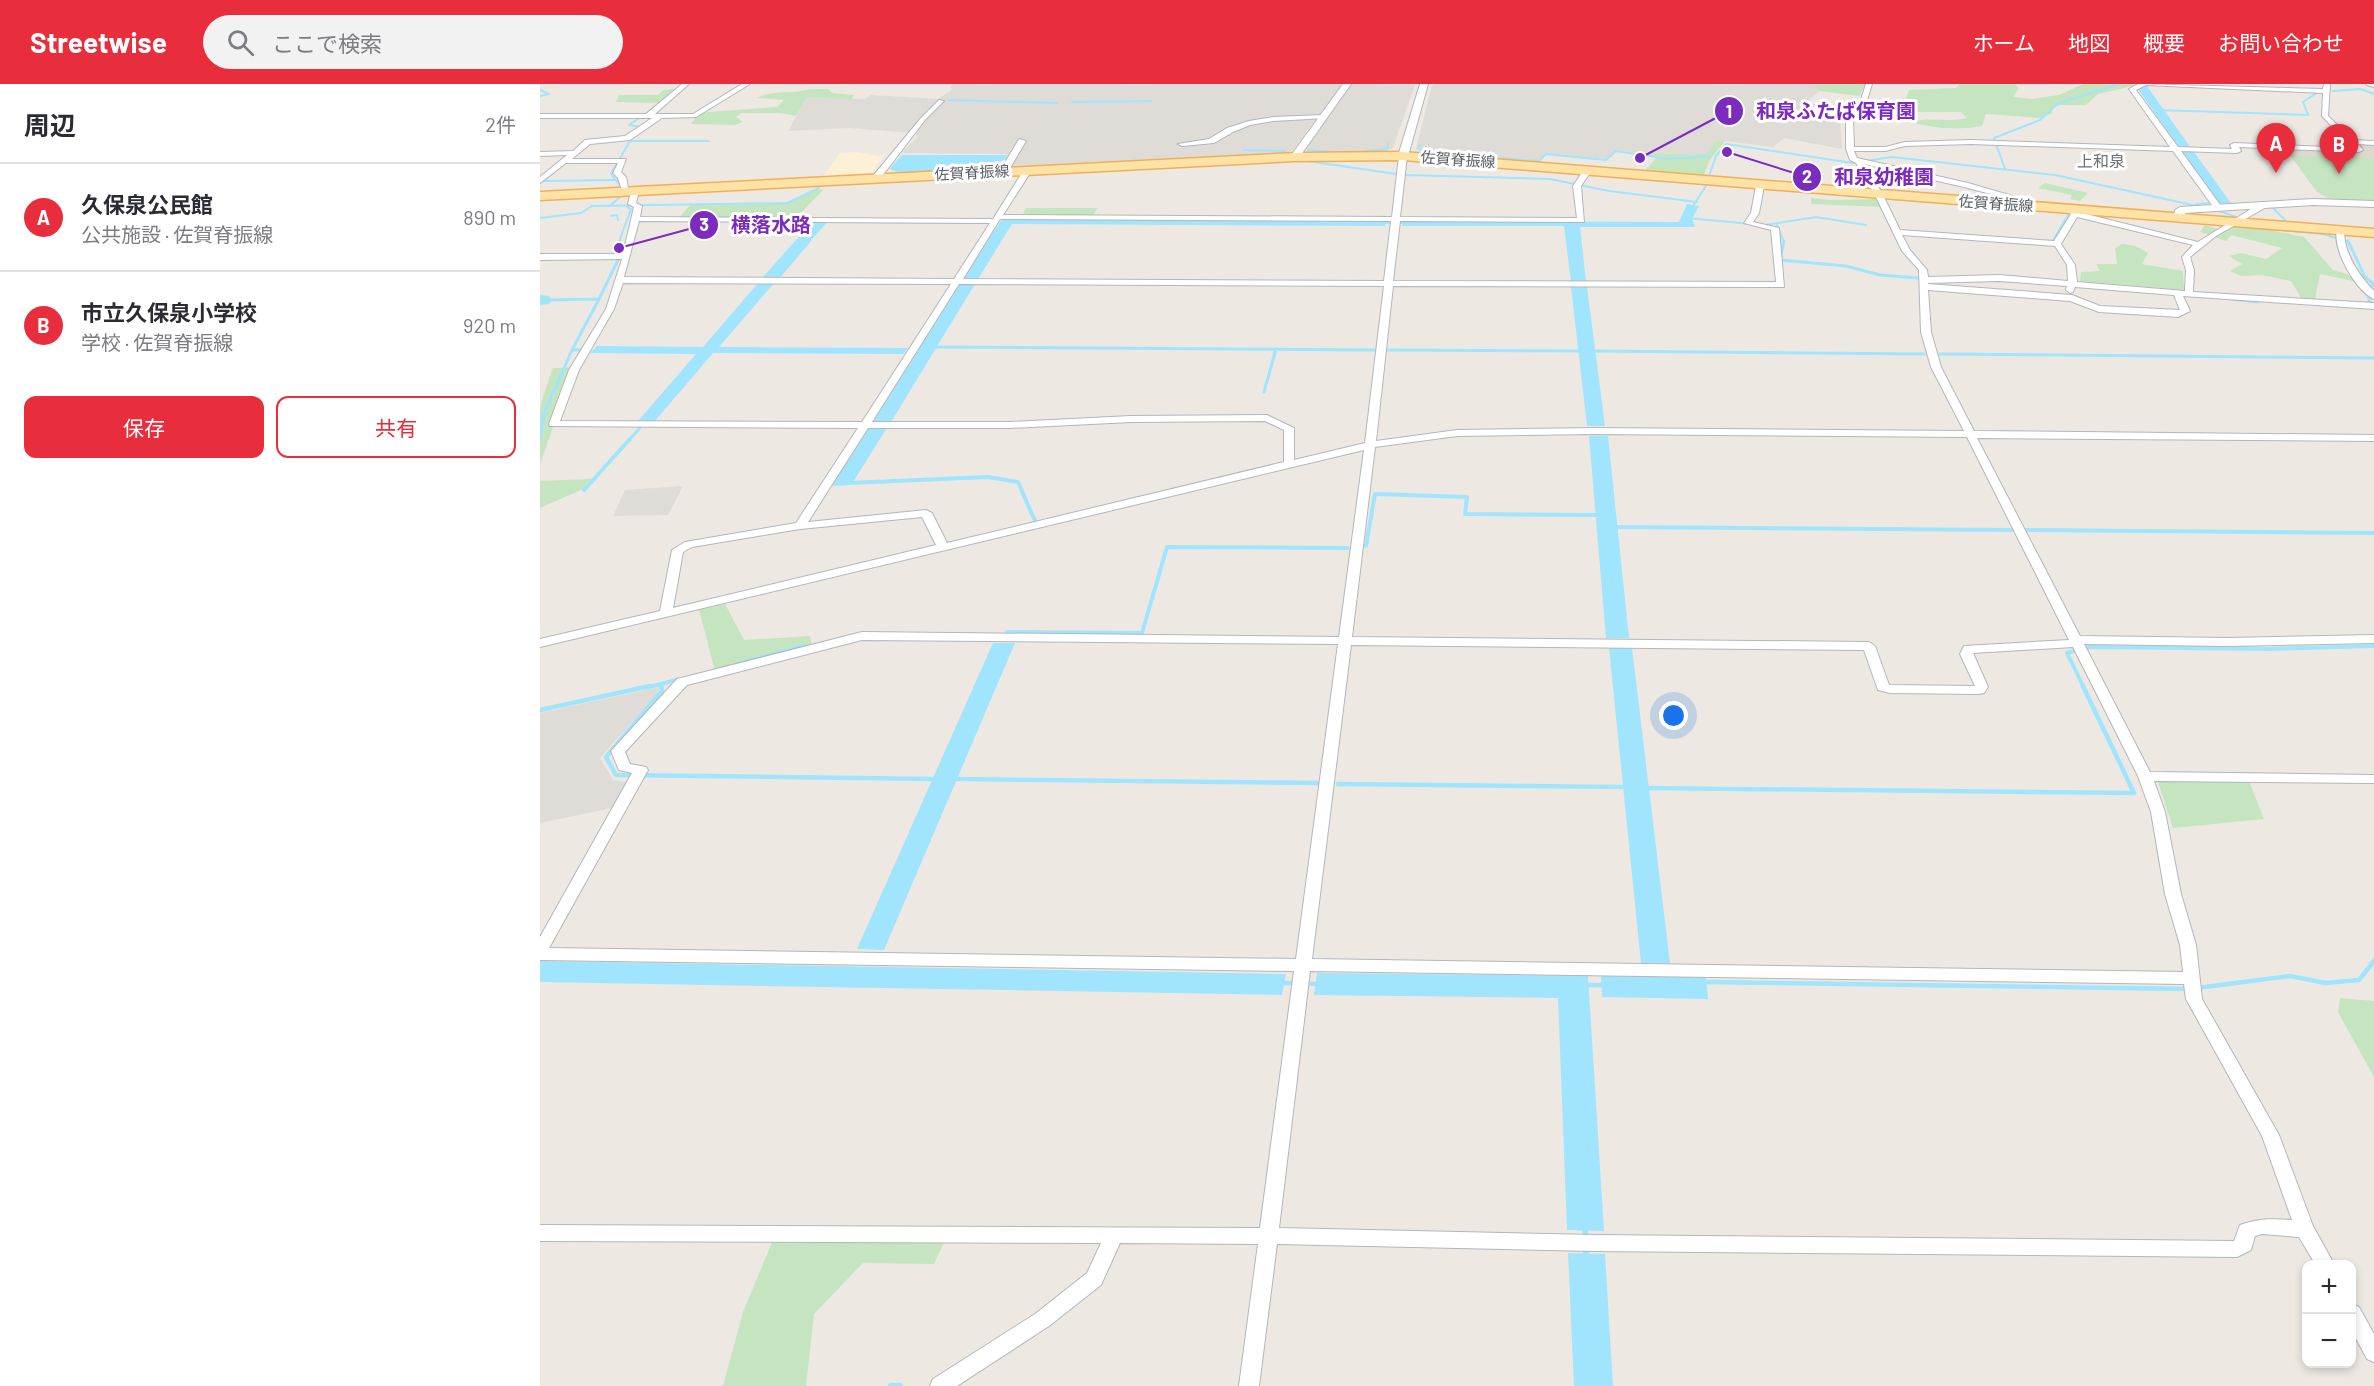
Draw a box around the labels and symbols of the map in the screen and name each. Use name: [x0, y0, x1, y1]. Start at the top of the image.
callout: 和泉ふたば保育園: [1714, 92, 1928, 130]
text: 和泉ふたば保育園: [1756, 98, 1916, 122]
text: 1: [1726, 100, 1732, 122]
pin: A: [2256, 124, 2296, 173]
pin: B: [2320, 124, 2358, 174]
street label: 佐賀脊振線: [1420, 147, 1496, 171]
district label: 上和泉: [2077, 151, 2125, 170]
callout: 和泉幼稚園: [1792, 158, 1946, 196]
street label: 佐賀脊振線: [934, 161, 1010, 183]
text: 和泉幼稚園: [1834, 164, 1934, 188]
text: 2: [1802, 165, 1812, 187]
street label: 佐賀脊振線: [1958, 191, 2034, 215]
callout: 横落水路: [689, 206, 823, 244]
text: 横落水路: [731, 212, 811, 236]
text: 3: [699, 213, 709, 235]
your location: [1659, 701, 1688, 730]

